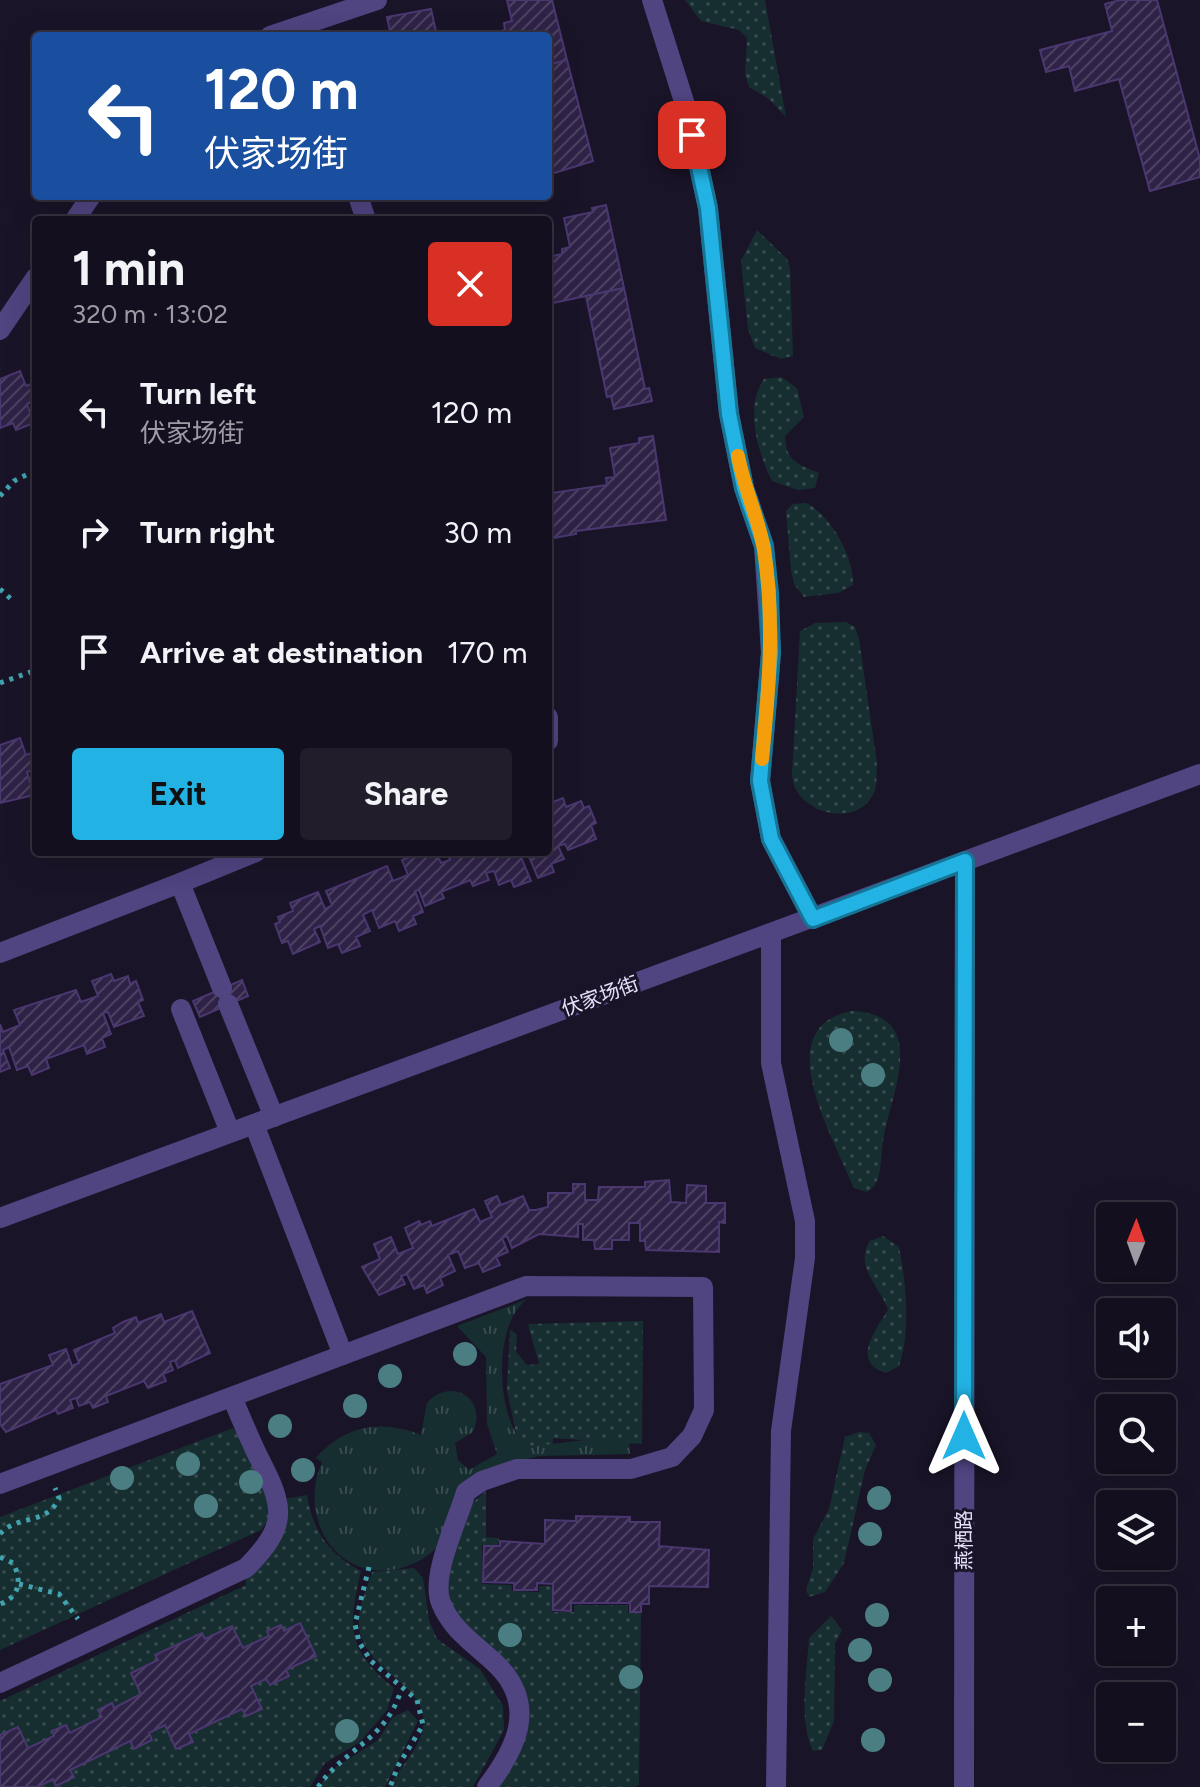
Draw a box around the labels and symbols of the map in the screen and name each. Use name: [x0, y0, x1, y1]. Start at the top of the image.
pin: [658, 101, 726, 169]
street label: 伏家场街: [558, 971, 642, 1021]
north arrow: [1096, 1202, 1176, 1282]
position arrow: [922, 1394, 1006, 1478]
street label: 燕栖路: [952, 1510, 976, 1570]

